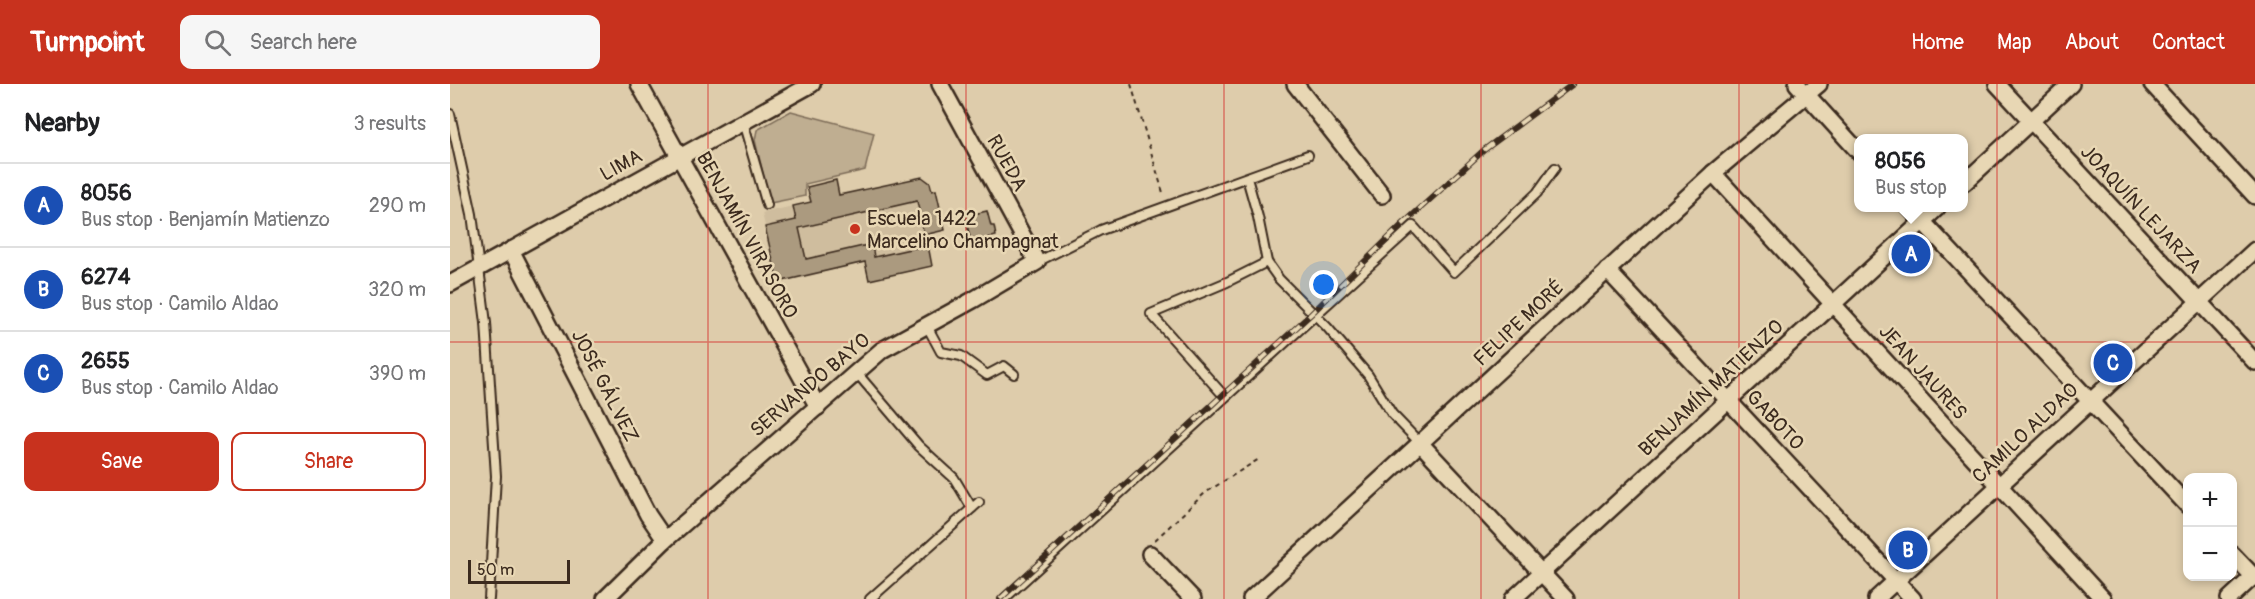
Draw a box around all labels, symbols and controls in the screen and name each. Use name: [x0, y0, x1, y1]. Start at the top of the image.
search box: [180, 15, 600, 69]
text: Turnpoint: [30, 25, 144, 60]
icon: search: [201, 26, 234, 59]
text: Search here: [249, 28, 357, 56]
text: Home: [1911, 29, 1964, 56]
text: Map: [1997, 29, 2032, 56]
text: About: [2065, 29, 2119, 56]
text: Contact: [2152, 29, 2225, 56]
text: Nearby: [24, 107, 100, 139]
text: 3 results: [354, 111, 426, 136]
street label: RUEDA: [981, 130, 1033, 196]
popup: [1854, 134, 1968, 212]
street label: JOAQUÍN LEJARZA: [2075, 140, 2207, 278]
street label: LIMA: [596, 143, 646, 187]
street label: BENJAMÍN VIRASORO: [691, 147, 803, 323]
text: 8056: [1875, 147, 1926, 175]
text: Bus stop: [1875, 175, 1947, 200]
text: 8056: [81, 179, 132, 207]
text: A: [37, 193, 50, 218]
text: 290 m: [369, 193, 426, 218]
place label: Escuela 1422 Marcelino Champagnat: [867, 206, 1059, 254]
text: Bus stop · Benjamín Matienzo: [81, 207, 330, 232]
marker: Escuela 1422 Marcelino Champagnat: [848, 222, 862, 236]
pin: A: [1892, 232, 1930, 276]
text: 6274: [81, 263, 131, 291]
your location: [1309, 270, 1338, 299]
street label: FELIPE MORÉ: [1468, 275, 1570, 371]
text: B: [38, 277, 49, 302]
text: 320 m: [368, 277, 426, 302]
text: Bus stop · Camilo Aldao: [81, 291, 279, 316]
street label: BENJAMÍN MATIENZO: [1633, 314, 1789, 462]
street label: JEAN JAURES: [1873, 319, 1973, 425]
street label: JOSÉ GÁLVEZ: [566, 325, 644, 447]
street label: SERVANDO BAYO: [745, 328, 875, 442]
pin: C: [2094, 340, 2132, 386]
text: 2655: [81, 347, 130, 375]
text: C: [37, 361, 50, 386]
text: 390 m: [369, 361, 426, 386]
text: Bus stop · Camilo Aldao: [81, 375, 279, 400]
street label: CAMILO ALDAO: [1967, 377, 2083, 489]
street label: GABOTO: [1741, 385, 1809, 455]
button: Save: [24, 432, 219, 491]
button: Share: [231, 432, 426, 491]
map controls: [2183, 473, 2237, 581]
button: +: [2183, 473, 2237, 527]
button: −: [2183, 527, 2237, 581]
pin: B: [1888, 528, 1928, 572]
scale bar: [468, 557, 570, 584]
text: 50 m: [477, 560, 514, 580]

